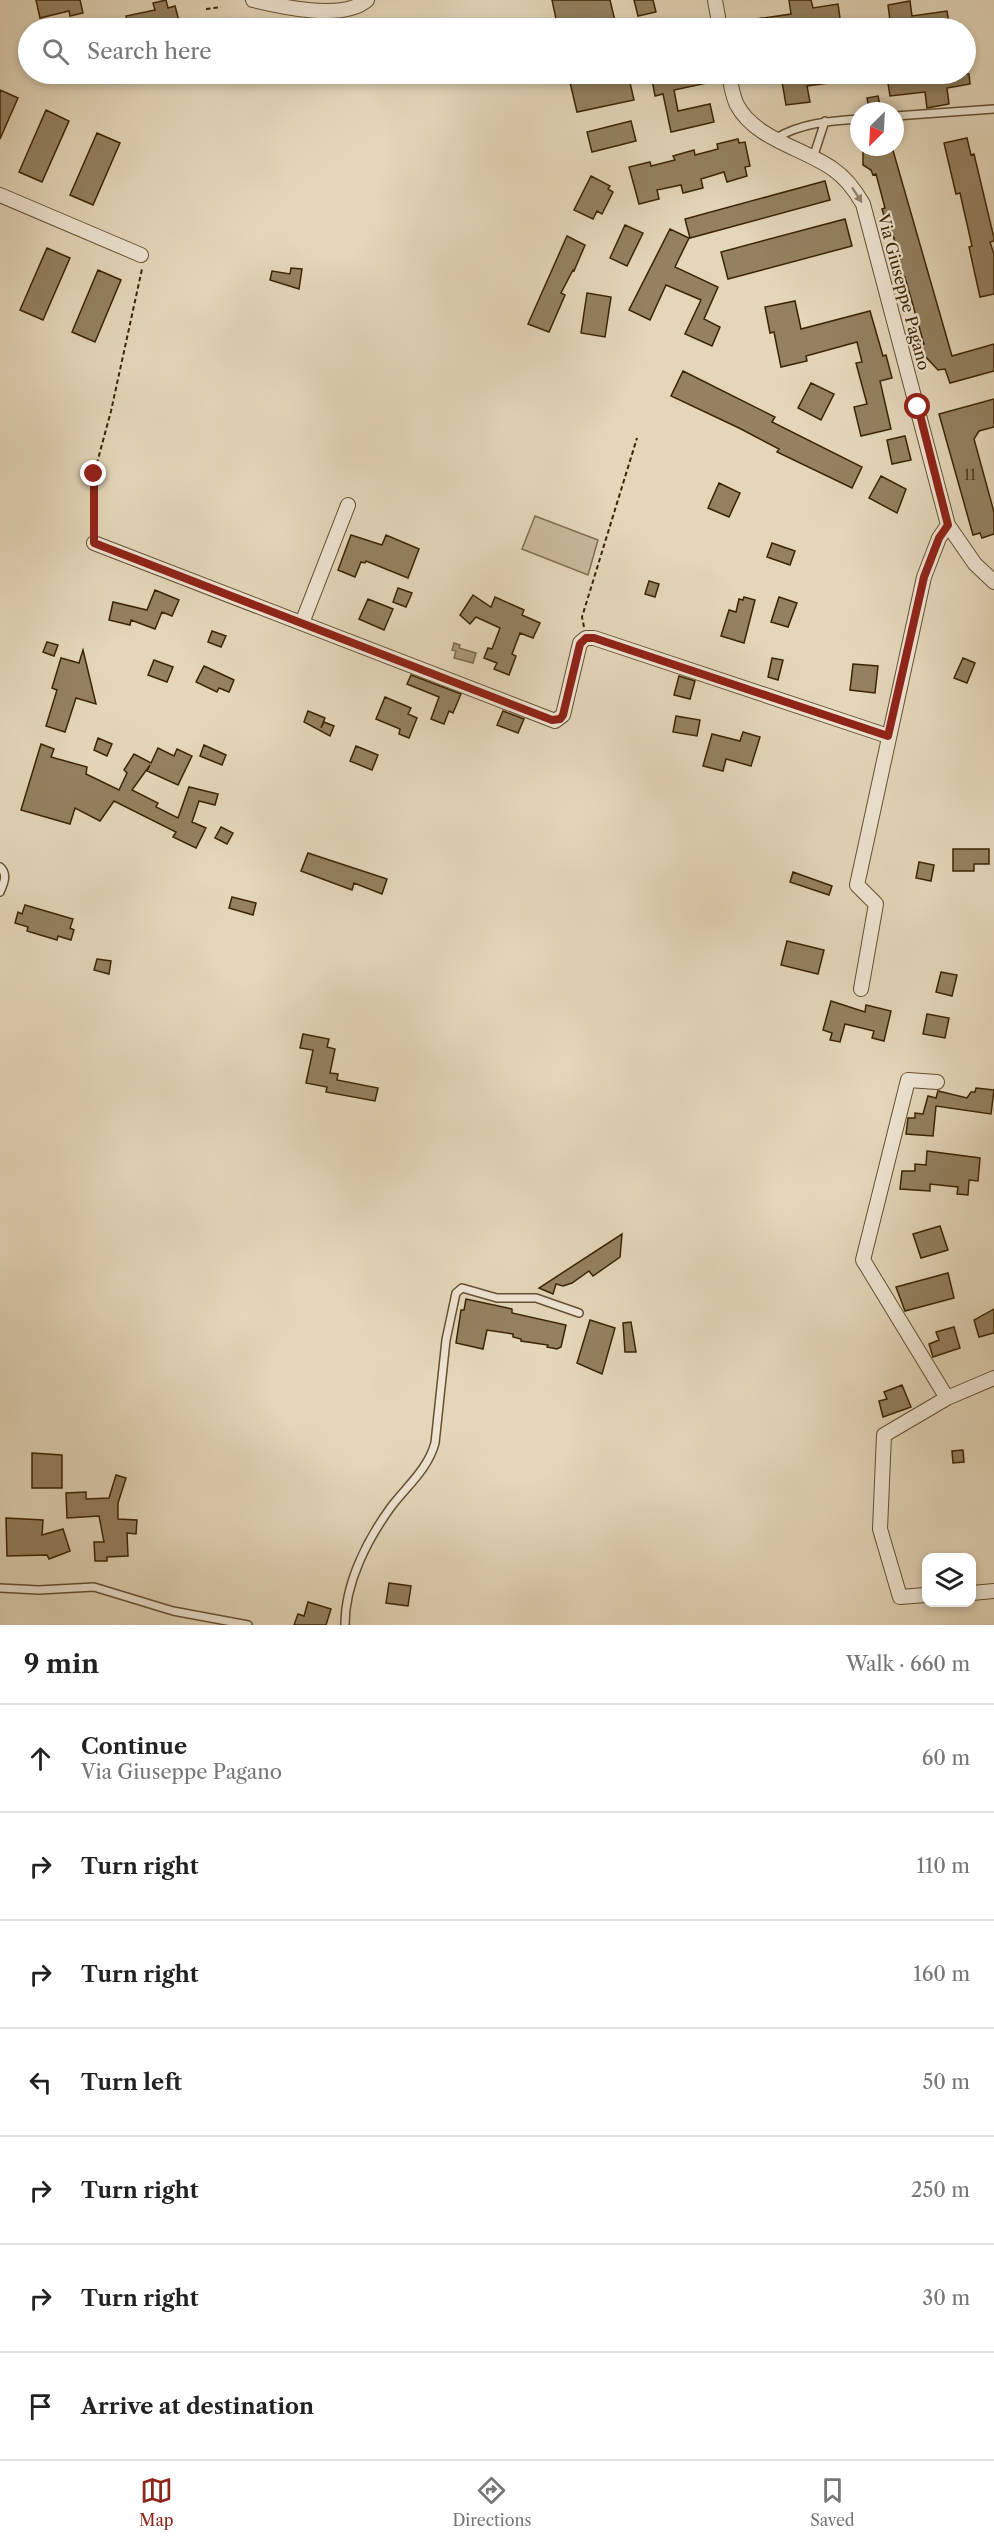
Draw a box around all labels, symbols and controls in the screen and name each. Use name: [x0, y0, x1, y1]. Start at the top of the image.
search box: [18, 18, 976, 84]
icon: search: [39, 35, 72, 68]
text: Search here: [87, 38, 212, 65]
north arrow: [850, 102, 904, 156]
one-way arrow: [851, 187, 862, 203]
street label: Via Giuseppe Pagano: [873, 211, 935, 372]
route start: [904, 393, 930, 419]
route end: [80, 460, 106, 486]
house number: 11: [964, 466, 976, 484]
map controls: [922, 1553, 976, 1607]
button: layers: [922, 1553, 976, 1607]
text: 9 min: [24, 1648, 99, 1680]
text: Walk · 660 m: [846, 1652, 970, 1676]
text: Continue: [81, 1733, 187, 1760]
icon: ahead: [24, 1742, 57, 1775]
text: 60 m: [922, 1746, 970, 1770]
text: Via Giuseppe Pagano: [81, 1760, 282, 1784]
icon: right: [24, 1850, 57, 1883]
text: Turn right: [81, 1853, 199, 1880]
text: 110 m: [917, 1854, 970, 1878]
icon: right: [24, 1958, 57, 1991]
text: Turn right: [81, 1961, 199, 1988]
text: 160 m: [913, 1962, 970, 1986]
icon: left: [24, 2066, 57, 2099]
text: Turn left: [81, 2069, 182, 2096]
text: 50 m: [923, 2070, 970, 2094]
icon: right: [24, 2174, 57, 2207]
text: Turn right: [81, 2177, 199, 2204]
text: 250 m: [911, 2178, 970, 2202]
icon: right: [24, 2282, 57, 2315]
text: Turn right: [81, 2285, 199, 2312]
text: 30 m: [922, 2286, 970, 2310]
icon: arrive: [24, 2390, 57, 2423]
text: Arrive at destination: [81, 2393, 314, 2420]
tab: Map: [139, 2474, 174, 2530]
tab: Directions: [452, 2474, 531, 2530]
tab: Saved: [810, 2474, 855, 2530]

